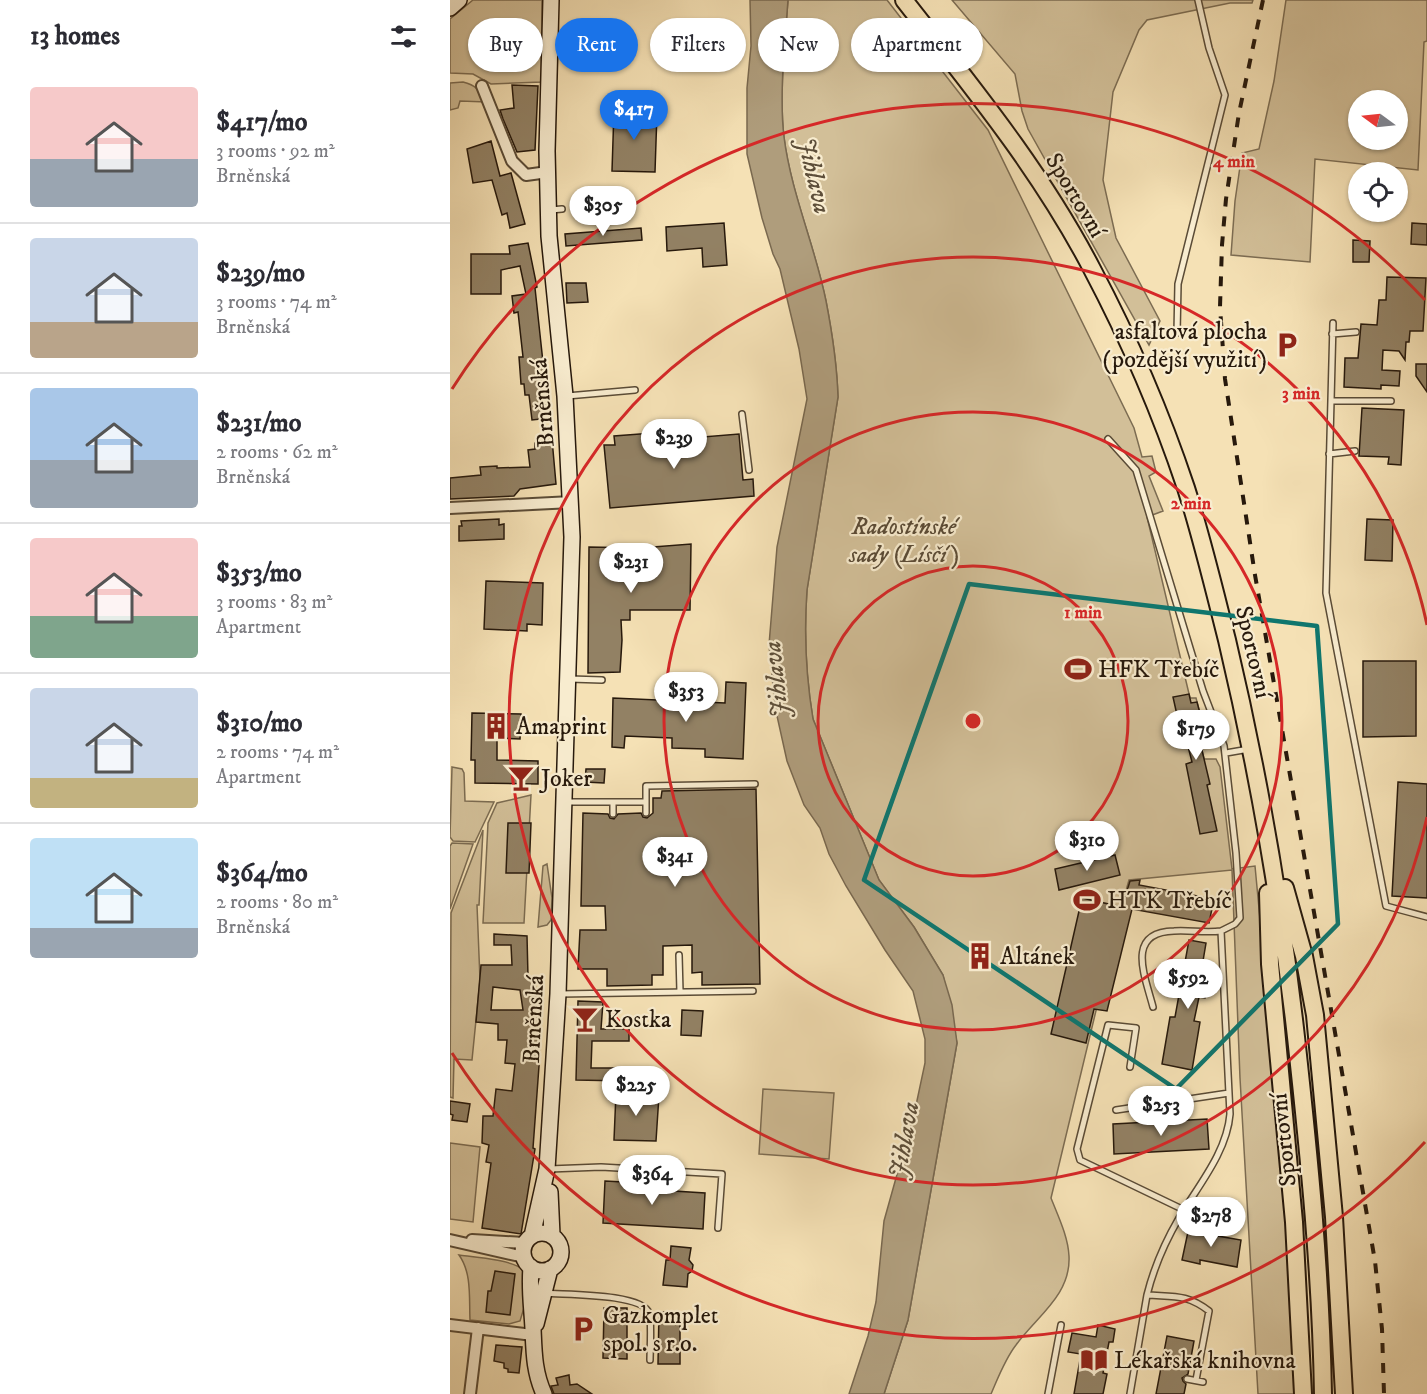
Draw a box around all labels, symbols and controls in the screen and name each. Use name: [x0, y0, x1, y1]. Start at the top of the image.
chip: Buy: [468, 18, 543, 72]
chip: Rent: [555, 18, 638, 72]
chip: Filters: [650, 18, 746, 72]
chip: New: [758, 18, 839, 72]
chip: Apartment: [851, 18, 983, 72]
text: 13 homes: [30, 20, 120, 53]
icon: filters: [387, 20, 420, 53]
pin: $417: [598, 90, 670, 141]
north arrow: [1348, 90, 1408, 150]
map controls: [1348, 90, 1408, 222]
text: $417: [614, 97, 654, 122]
text: $417/mo: [216, 106, 307, 139]
icon: home: [78, 111, 150, 183]
water label: Jihlava: [789, 134, 838, 217]
text: 3 rooms · 92 m²: [216, 139, 335, 164]
street label: Sportovní: [1038, 148, 1113, 245]
text: 4 min: [1212, 151, 1255, 173]
button: locate: [1348, 162, 1408, 222]
text: Brněnská: [216, 164, 290, 189]
pin: $305: [567, 186, 639, 237]
text: $305: [583, 193, 623, 218]
text: $239/mo: [216, 257, 305, 290]
icon: home: [78, 262, 150, 334]
text: 3 rooms · 74 m²: [216, 290, 337, 315]
text: Brněnská: [216, 315, 290, 340]
place label: asfaltová plocha (pozdější využití): [1102, 317, 1268, 375]
parking icon: asfaltová plocha (pozdější využití): [1272, 330, 1302, 360]
street label: Brněnská: [524, 356, 562, 449]
text: 3 min: [1282, 383, 1321, 405]
text: $231/mo: [216, 407, 301, 440]
icon: home: [78, 412, 150, 484]
pin: $239: [638, 419, 710, 470]
text: $239: [655, 426, 693, 451]
text: 2 rooms · 62 m²: [216, 440, 338, 465]
text: Brněnská: [216, 465, 290, 490]
text: 2 min: [1171, 493, 1212, 515]
park label: Radostínské sady (Lísčí): [849, 512, 960, 570]
pin: $231: [595, 543, 667, 594]
text: $231: [613, 550, 649, 575]
text: $353/mo: [216, 557, 302, 590]
icon: home: [78, 562, 150, 634]
text: 3 rooms · 83 m²: [216, 590, 332, 615]
text: 1 min: [1064, 602, 1103, 624]
street label: Sportovní: [1228, 603, 1279, 703]
text: Apartment: [216, 615, 301, 640]
water label: Jihlava: [756, 639, 797, 720]
sports icon: HFK Třebíč: [1063, 654, 1093, 684]
place label: HFK Třebíč: [1098, 655, 1219, 685]
pin: $353: [650, 672, 722, 723]
text: $353: [668, 679, 704, 704]
text: $310/mo: [216, 707, 303, 740]
pin: $179: [1160, 710, 1232, 761]
building icon: Amaprint: [481, 711, 511, 741]
centre of rings: [963, 711, 983, 731]
icon: home: [78, 712, 150, 784]
place label: Amaprint: [516, 712, 607, 742]
text: $179: [1177, 717, 1215, 742]
text: 2 rooms · 74 m²: [216, 740, 339, 765]
bar icon: Joker: [506, 763, 536, 793]
place label: Joker: [539, 764, 592, 794]
text: Apartment: [216, 765, 301, 790]
pin: $310: [1051, 821, 1123, 872]
text: $310: [1069, 828, 1105, 853]
pin: $341: [639, 837, 711, 888]
text: $341: [656, 844, 694, 869]
text: $364/mo: [216, 857, 308, 890]
icon: home: [78, 862, 150, 934]
sports icon: HTK Třebíč: [1072, 885, 1102, 915]
place label: HTK Třebíč: [1107, 886, 1232, 916]
text: 2 rooms · 80 m²: [216, 890, 338, 915]
text: Brněnská: [216, 915, 290, 940]
building icon: Altánek: [965, 941, 995, 971]
place label: Altánek: [1000, 942, 1075, 972]
pin: $592: [1152, 959, 1224, 1010]
text: $592: [1168, 966, 1208, 991]
street label: Brněnská: [517, 973, 551, 1064]
bar icon: Kostka: [570, 1004, 600, 1034]
place label: Kostka: [605, 1005, 672, 1035]
pin: $225: [600, 1066, 672, 1117]
text: $225: [616, 1073, 656, 1098]
pin: $253: [1125, 1086, 1197, 1137]
street label: Sportovní: [1264, 1090, 1304, 1188]
text: $253: [1142, 1093, 1180, 1118]
water label: Jihlava: [881, 1099, 927, 1181]
pin: $364: [616, 1155, 688, 1206]
text: $364: [632, 1162, 672, 1187]
pin: $278: [1175, 1197, 1247, 1248]
text: $278: [1191, 1204, 1231, 1229]
place label: Gazkomplet spol. s r.o.: [603, 1301, 719, 1359]
parking icon: Gazkomplet spol. s r.o.: [568, 1314, 598, 1344]
library icon: Lékařská knihovna: [1079, 1345, 1109, 1375]
place label: Lékařská knihovna: [1114, 1346, 1296, 1376]

